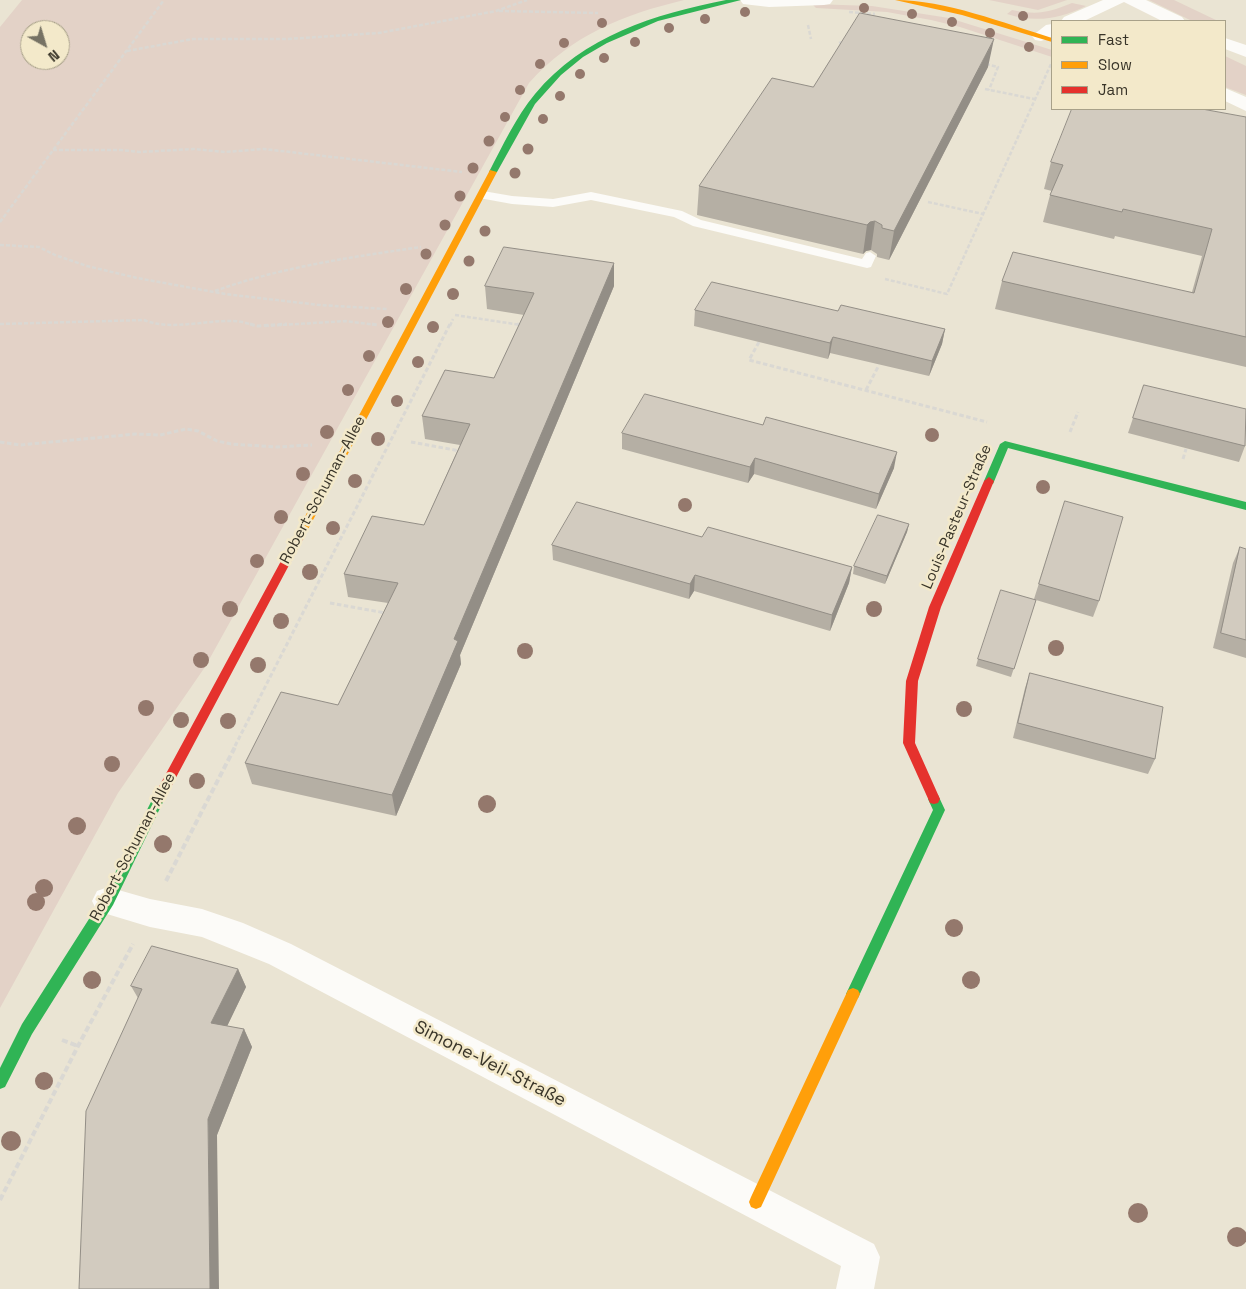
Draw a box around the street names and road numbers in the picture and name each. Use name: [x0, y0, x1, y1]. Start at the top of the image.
street label: Robert-Schuman-Allee: [276, 413, 370, 567]
street label: Louis-Pasteur-Straße: [918, 442, 996, 592]
street label: Robert-Schuman-Allee: [86, 770, 180, 924]
street label: Simone-Veil-Straße: [411, 1016, 569, 1112]

